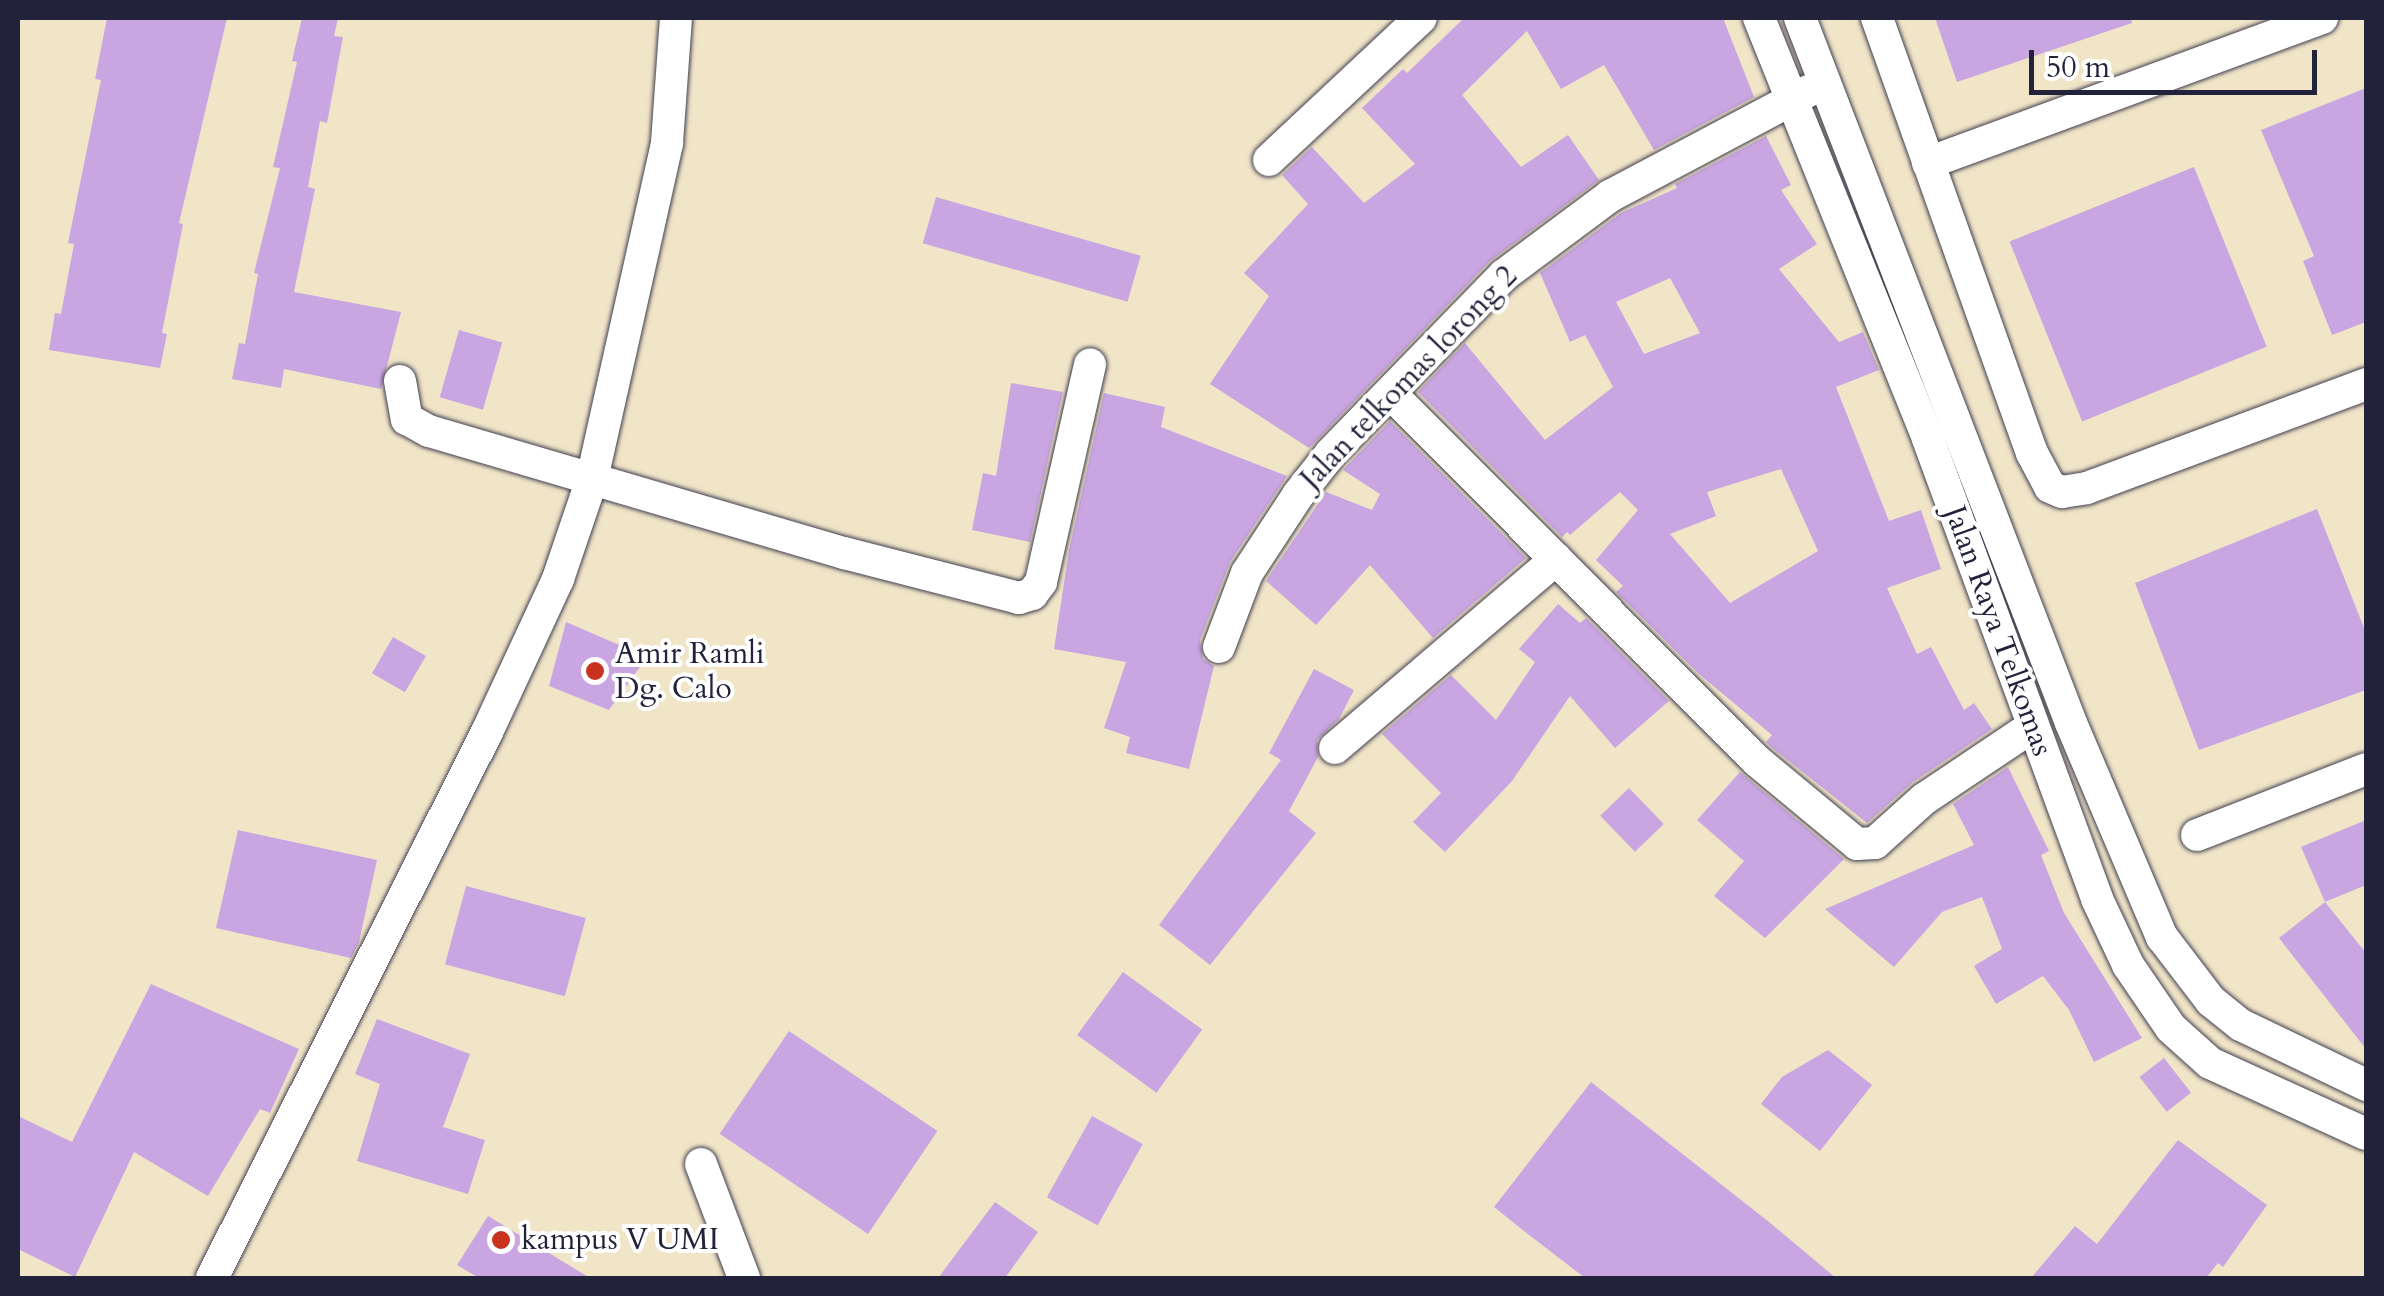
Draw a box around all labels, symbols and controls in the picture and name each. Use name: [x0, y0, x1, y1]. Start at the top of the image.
scale bar: [2034, 30, 2322, 92]
text: 50 m: [2046, 47, 2110, 88]
street label: Jalan telkomas lorong 2: [1293, 259, 1525, 497]
street label: Jalan Raya Telkomas: [1936, 501, 2060, 761]
place label: Amir Ramli Dg. Calo: [615, 636, 764, 706]
marker: Amir Ramli Dg. Calo: [584, 660, 606, 682]
place label: kampus V UMI: [521, 1222, 719, 1258]
marker: kampus V UMI: [490, 1229, 512, 1251]

